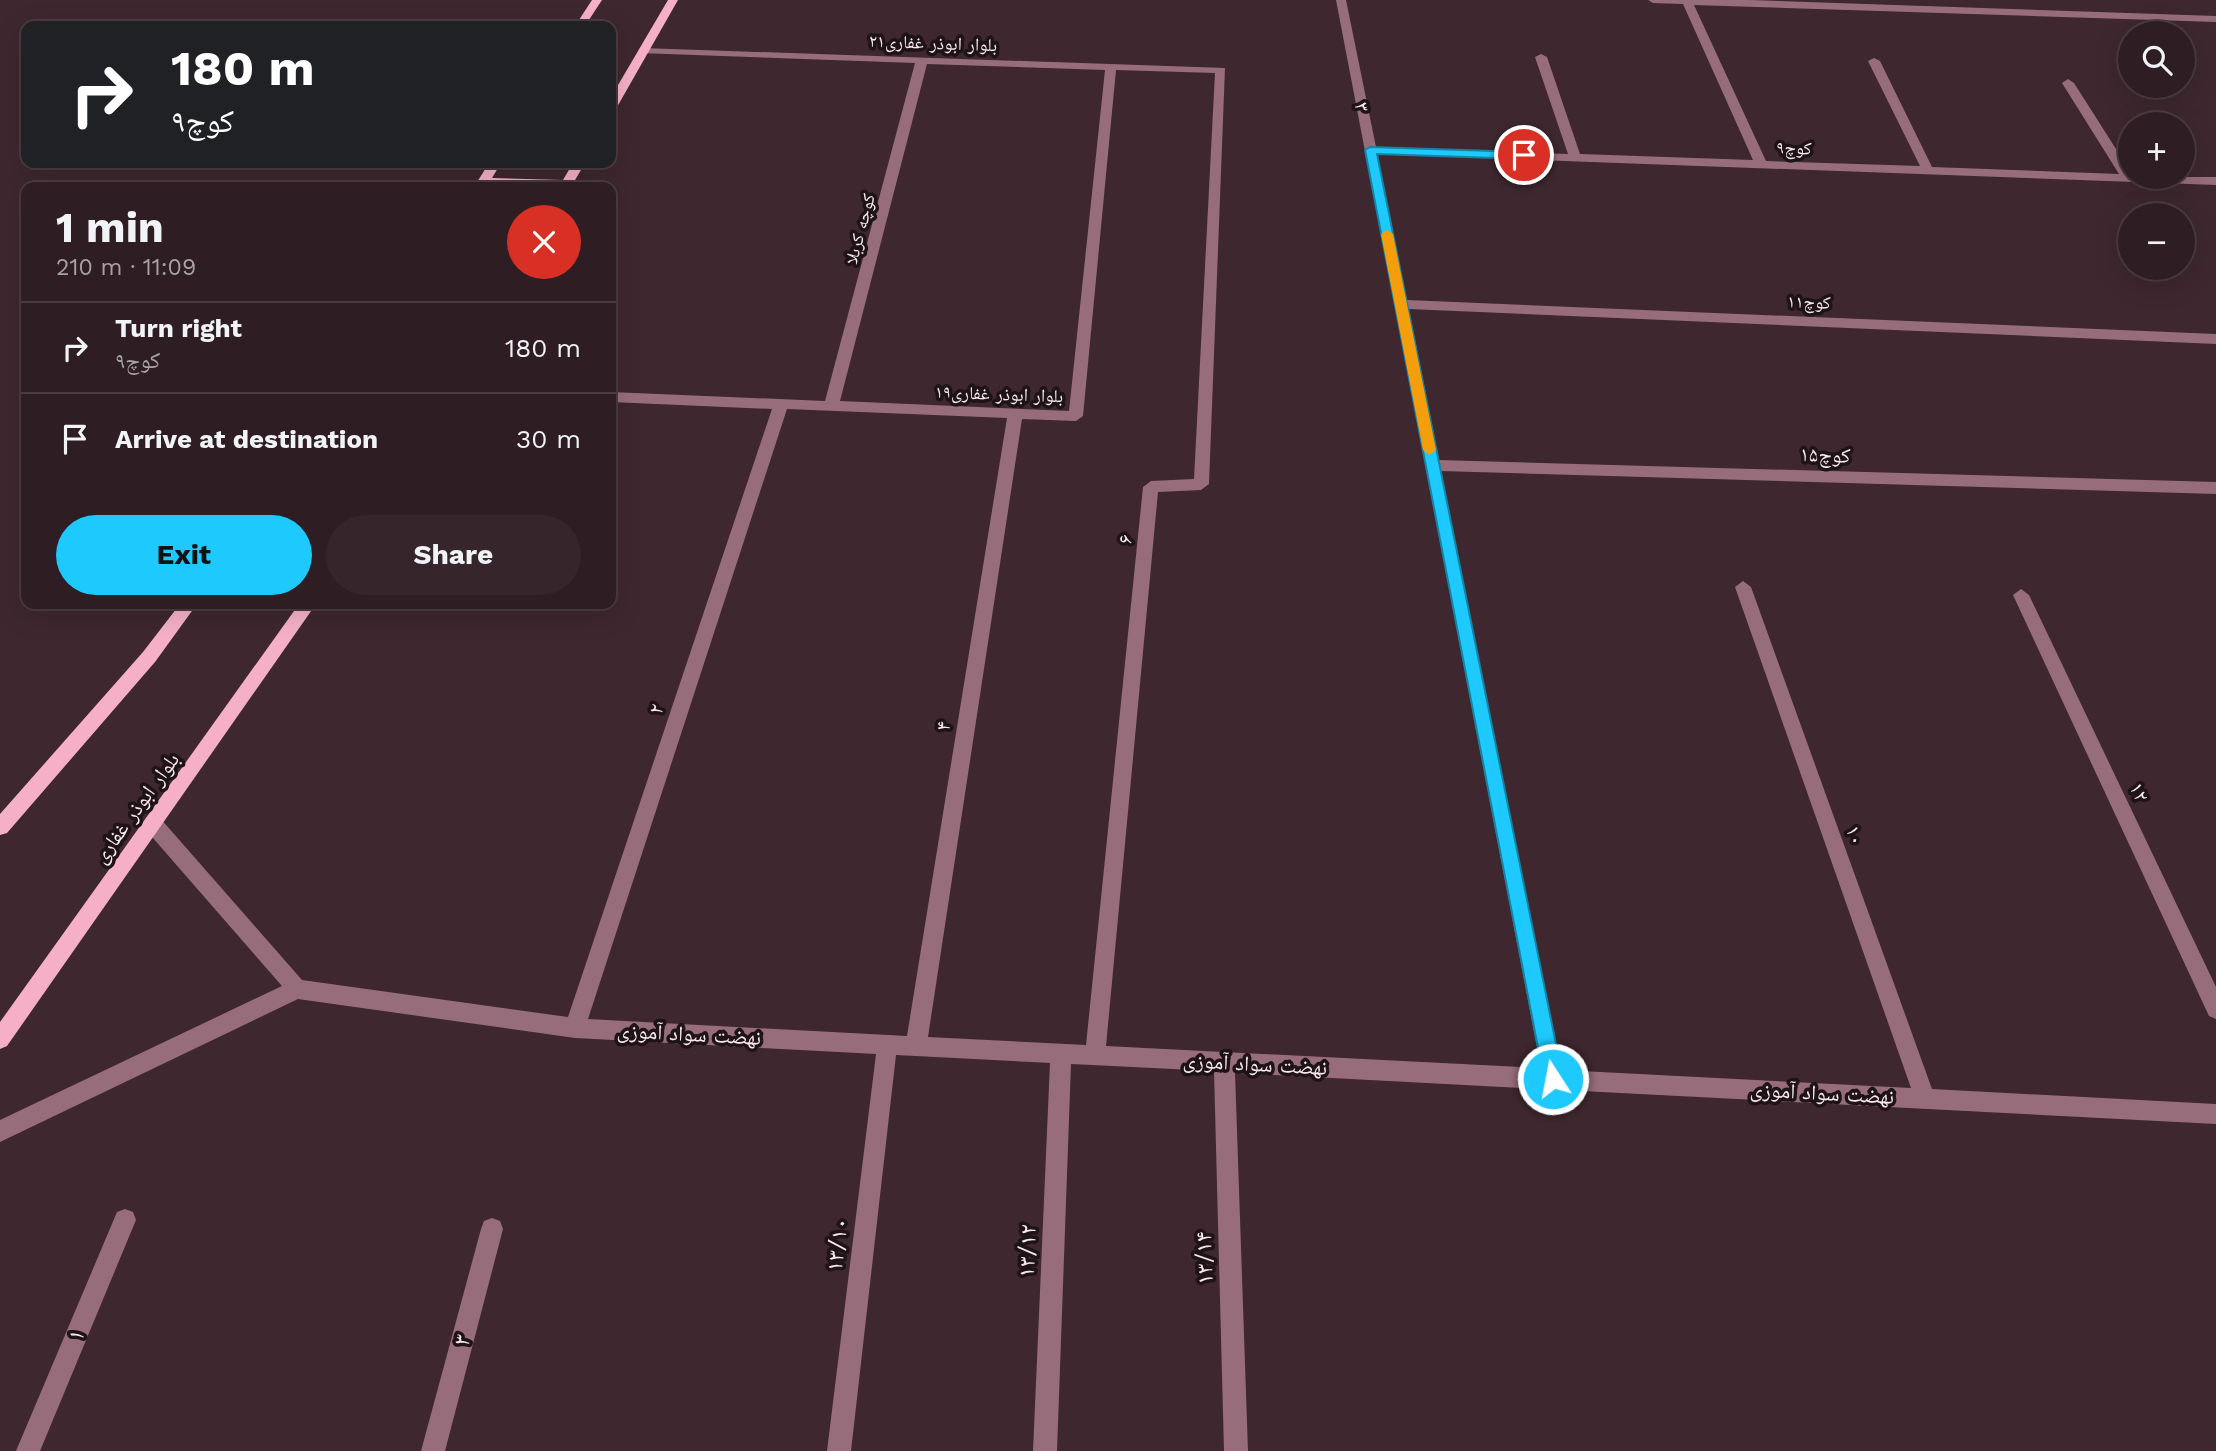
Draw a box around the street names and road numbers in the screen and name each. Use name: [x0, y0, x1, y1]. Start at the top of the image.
street label: ۲۱بلوار ابوذر غفاری: [869, 30, 997, 56]
street label: ۳: [1349, 100, 1376, 114]
street label: ۹کوچ: [1776, 136, 1813, 161]
street label: کوچه کربلا: [840, 191, 880, 267]
street label: ۱۱کوچ: [1787, 290, 1832, 315]
street label: بلوار ابوذر غفاری۱۹: [935, 381, 1063, 407]
street label: ۱۵کوچ: [1799, 441, 1851, 469]
street label: ۶: [1112, 533, 1137, 545]
street label: ۲: [642, 700, 669, 717]
street label: ۴: [929, 719, 956, 733]
street label: بلوار ابوذر غفاری: [87, 747, 184, 868]
street label: ۱۲: [2124, 778, 2155, 806]
street label: ۱۰: [1840, 822, 1870, 848]
street label: نهضت سواد آموزی: [616, 1017, 762, 1050]
street label: نهضت سواد آموزی: [1182, 1047, 1328, 1080]
street label: نهضت سواد آموزی: [1749, 1076, 1895, 1109]
street label: ۱۳/۱۰: [820, 1217, 854, 1273]
street label: ۱۳/۱۲: [1012, 1224, 1042, 1278]
street label: ۱۳/۱۴: [1189, 1231, 1219, 1285]
street label: ۱: [61, 1325, 91, 1345]
street label: ۳: [447, 1331, 477, 1349]

